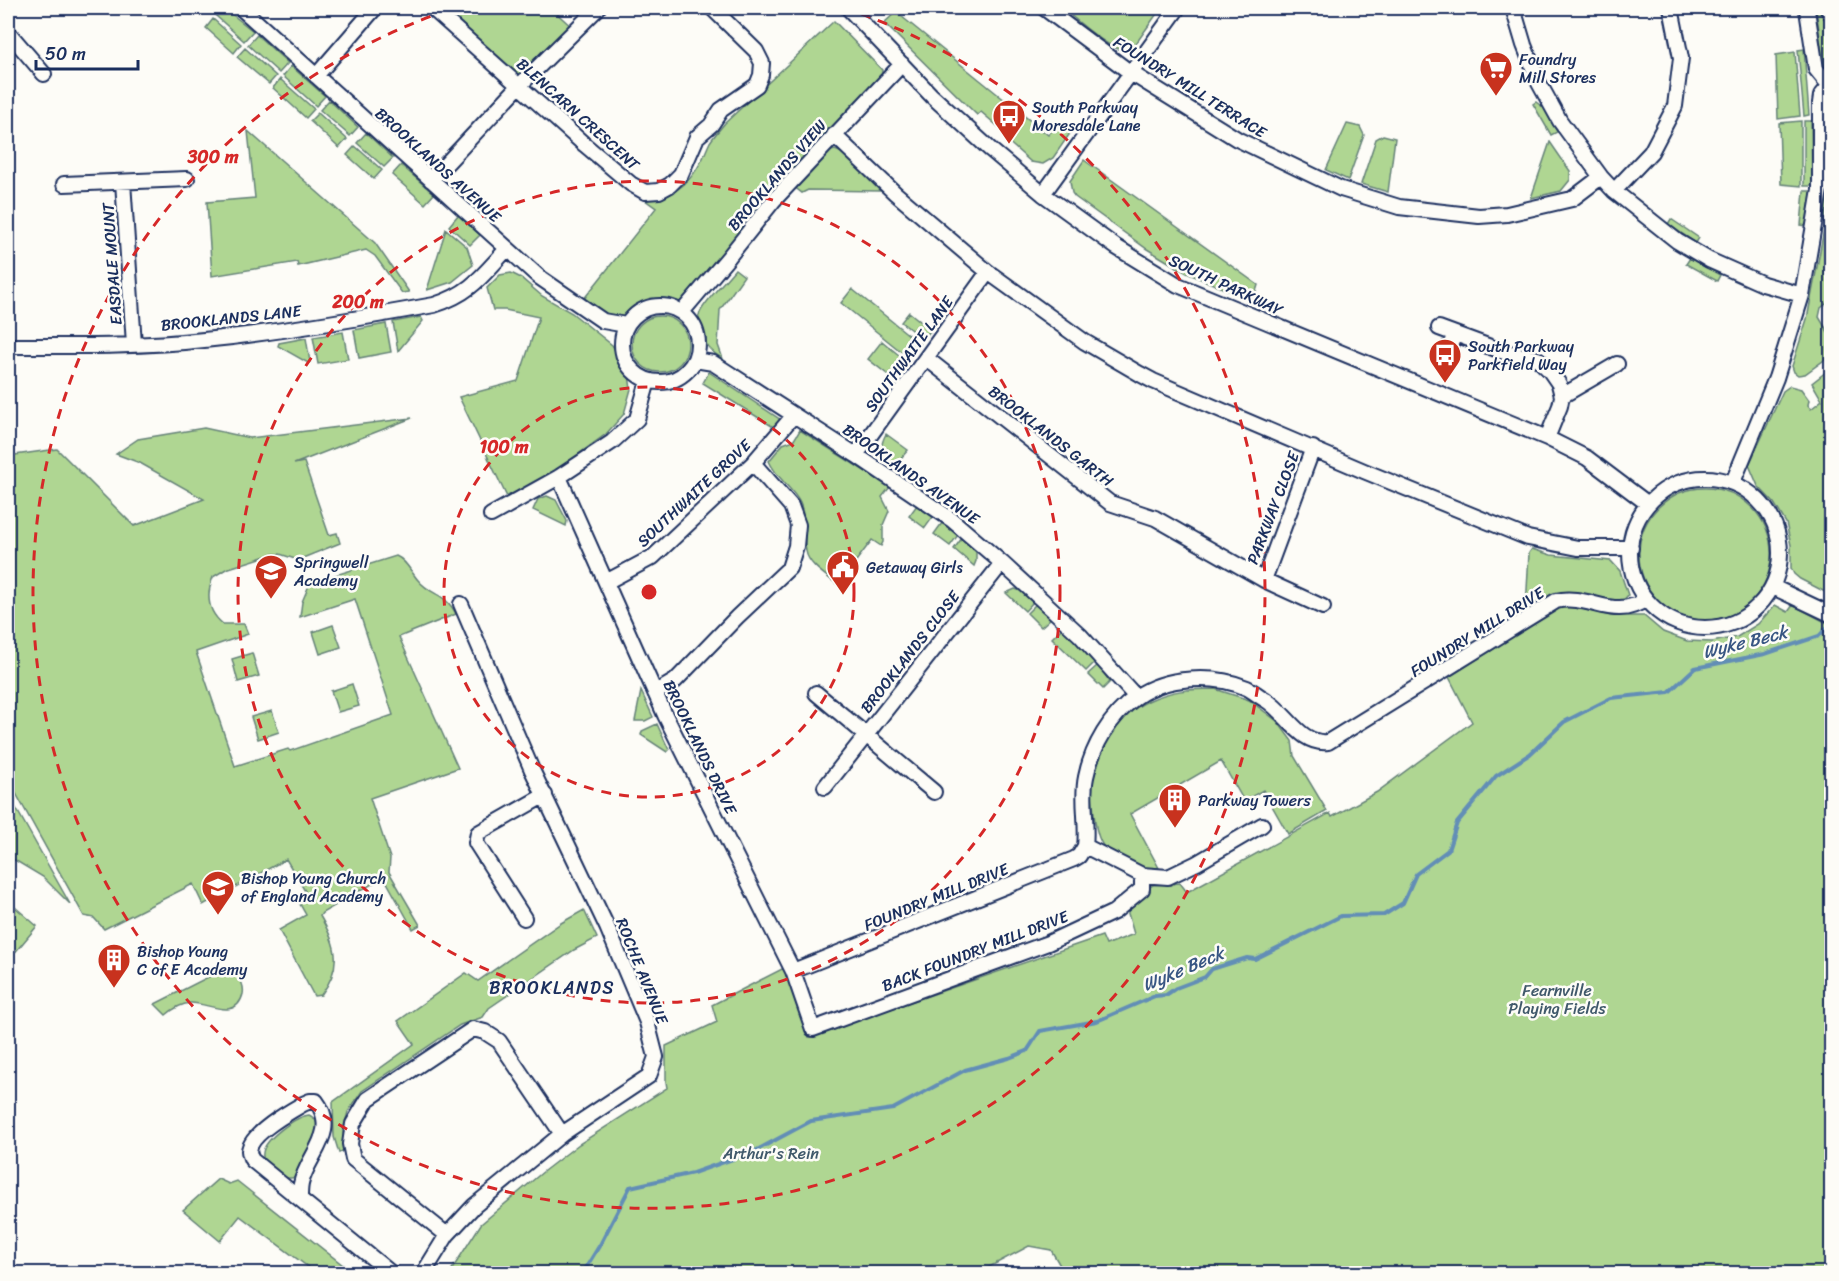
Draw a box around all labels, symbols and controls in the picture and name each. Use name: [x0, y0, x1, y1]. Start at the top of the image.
street label: FOUNDRY MILL TERRACE: [1108, 28, 1273, 147]
scale bar: [36, 33, 138, 71]
text: 50 m: [45, 38, 86, 70]
place label: Foundry Mill Stores: [1519, 45, 1597, 92]
street label: BLENCARN CRESCENT: [509, 50, 647, 178]
supermarket icon: Foundry Mill Stores: [1478, 50, 1514, 97]
place label: South Parkway Moresdale Lane: [1032, 93, 1141, 140]
bus stop icon: South Parkway Moresdale Lane: [991, 98, 1027, 145]
street label: BROOKLANDS AVENUE: [368, 100, 509, 231]
street label: BROOKLANDS VIEW: [720, 112, 834, 238]
text: 300 m: [186, 141, 239, 173]
street label: EASDALE MOUNT: [93, 201, 131, 326]
street label: SOUTH PARKWAY: [1164, 246, 1289, 325]
text: 200 m: [331, 286, 384, 318]
street label: SOUTHWAITE LANE: [857, 289, 962, 418]
street label: BROOKLANDS LANE: [159, 296, 304, 340]
place label: South Parkway Parkfield Way: [1468, 332, 1575, 379]
bus stop icon: South Parkway Parkfield Way: [1427, 337, 1463, 384]
street label: BROOKLANDS GARTH: [982, 377, 1121, 495]
street label: BROOKLANDS AVENUE: [836, 416, 987, 533]
text: 100 m: [480, 431, 529, 463]
street label: SOUTHWAITE GROVE: [630, 431, 759, 554]
street label: PARKWAY CLOSE: [1238, 446, 1308, 569]
place label: Springwell Academy: [293, 548, 369, 595]
public building icon: Getaway Girls: [825, 549, 861, 596]
school or university icon: Springwell Academy: [253, 553, 289, 600]
place label: Getaway Girls: [866, 553, 963, 582]
street label: FOUNDRY MILL DRIVE: [1404, 578, 1551, 685]
centre of rings: [639, 582, 659, 602]
street label: BROOKLANDS CLOSE: [853, 583, 968, 720]
water label: Wyke Beck: [1699, 615, 1793, 668]
street label: BROOKLANDS DRIVE: [655, 675, 746, 820]
building icon: Parkway Towers: [1157, 782, 1193, 829]
place label: Parkway Towers: [1198, 786, 1312, 815]
street label: FOUNDRY MILL DRIVE: [859, 854, 1014, 939]
place label: Bishop Young Church of England Academy: [241, 864, 386, 911]
school or university icon: Bishop Young Church of England Academy: [200, 869, 236, 916]
street label: BACK FOUNDRY MILL DRIVE: [877, 902, 1074, 1000]
street label: ROCHE AVENUE: [607, 913, 677, 1030]
place label: Bishop Young C of E Academy: [137, 937, 248, 984]
water label: Wyke Beck: [1137, 937, 1231, 1001]
building icon: Bishop Young C of E Academy: [96, 942, 132, 989]
district label: BROOKLANDS: [489, 972, 615, 1004]
park label: Fearnville Playing Fields: [1508, 976, 1606, 1023]
park label: Arthur's Rein: [722, 1139, 819, 1168]

